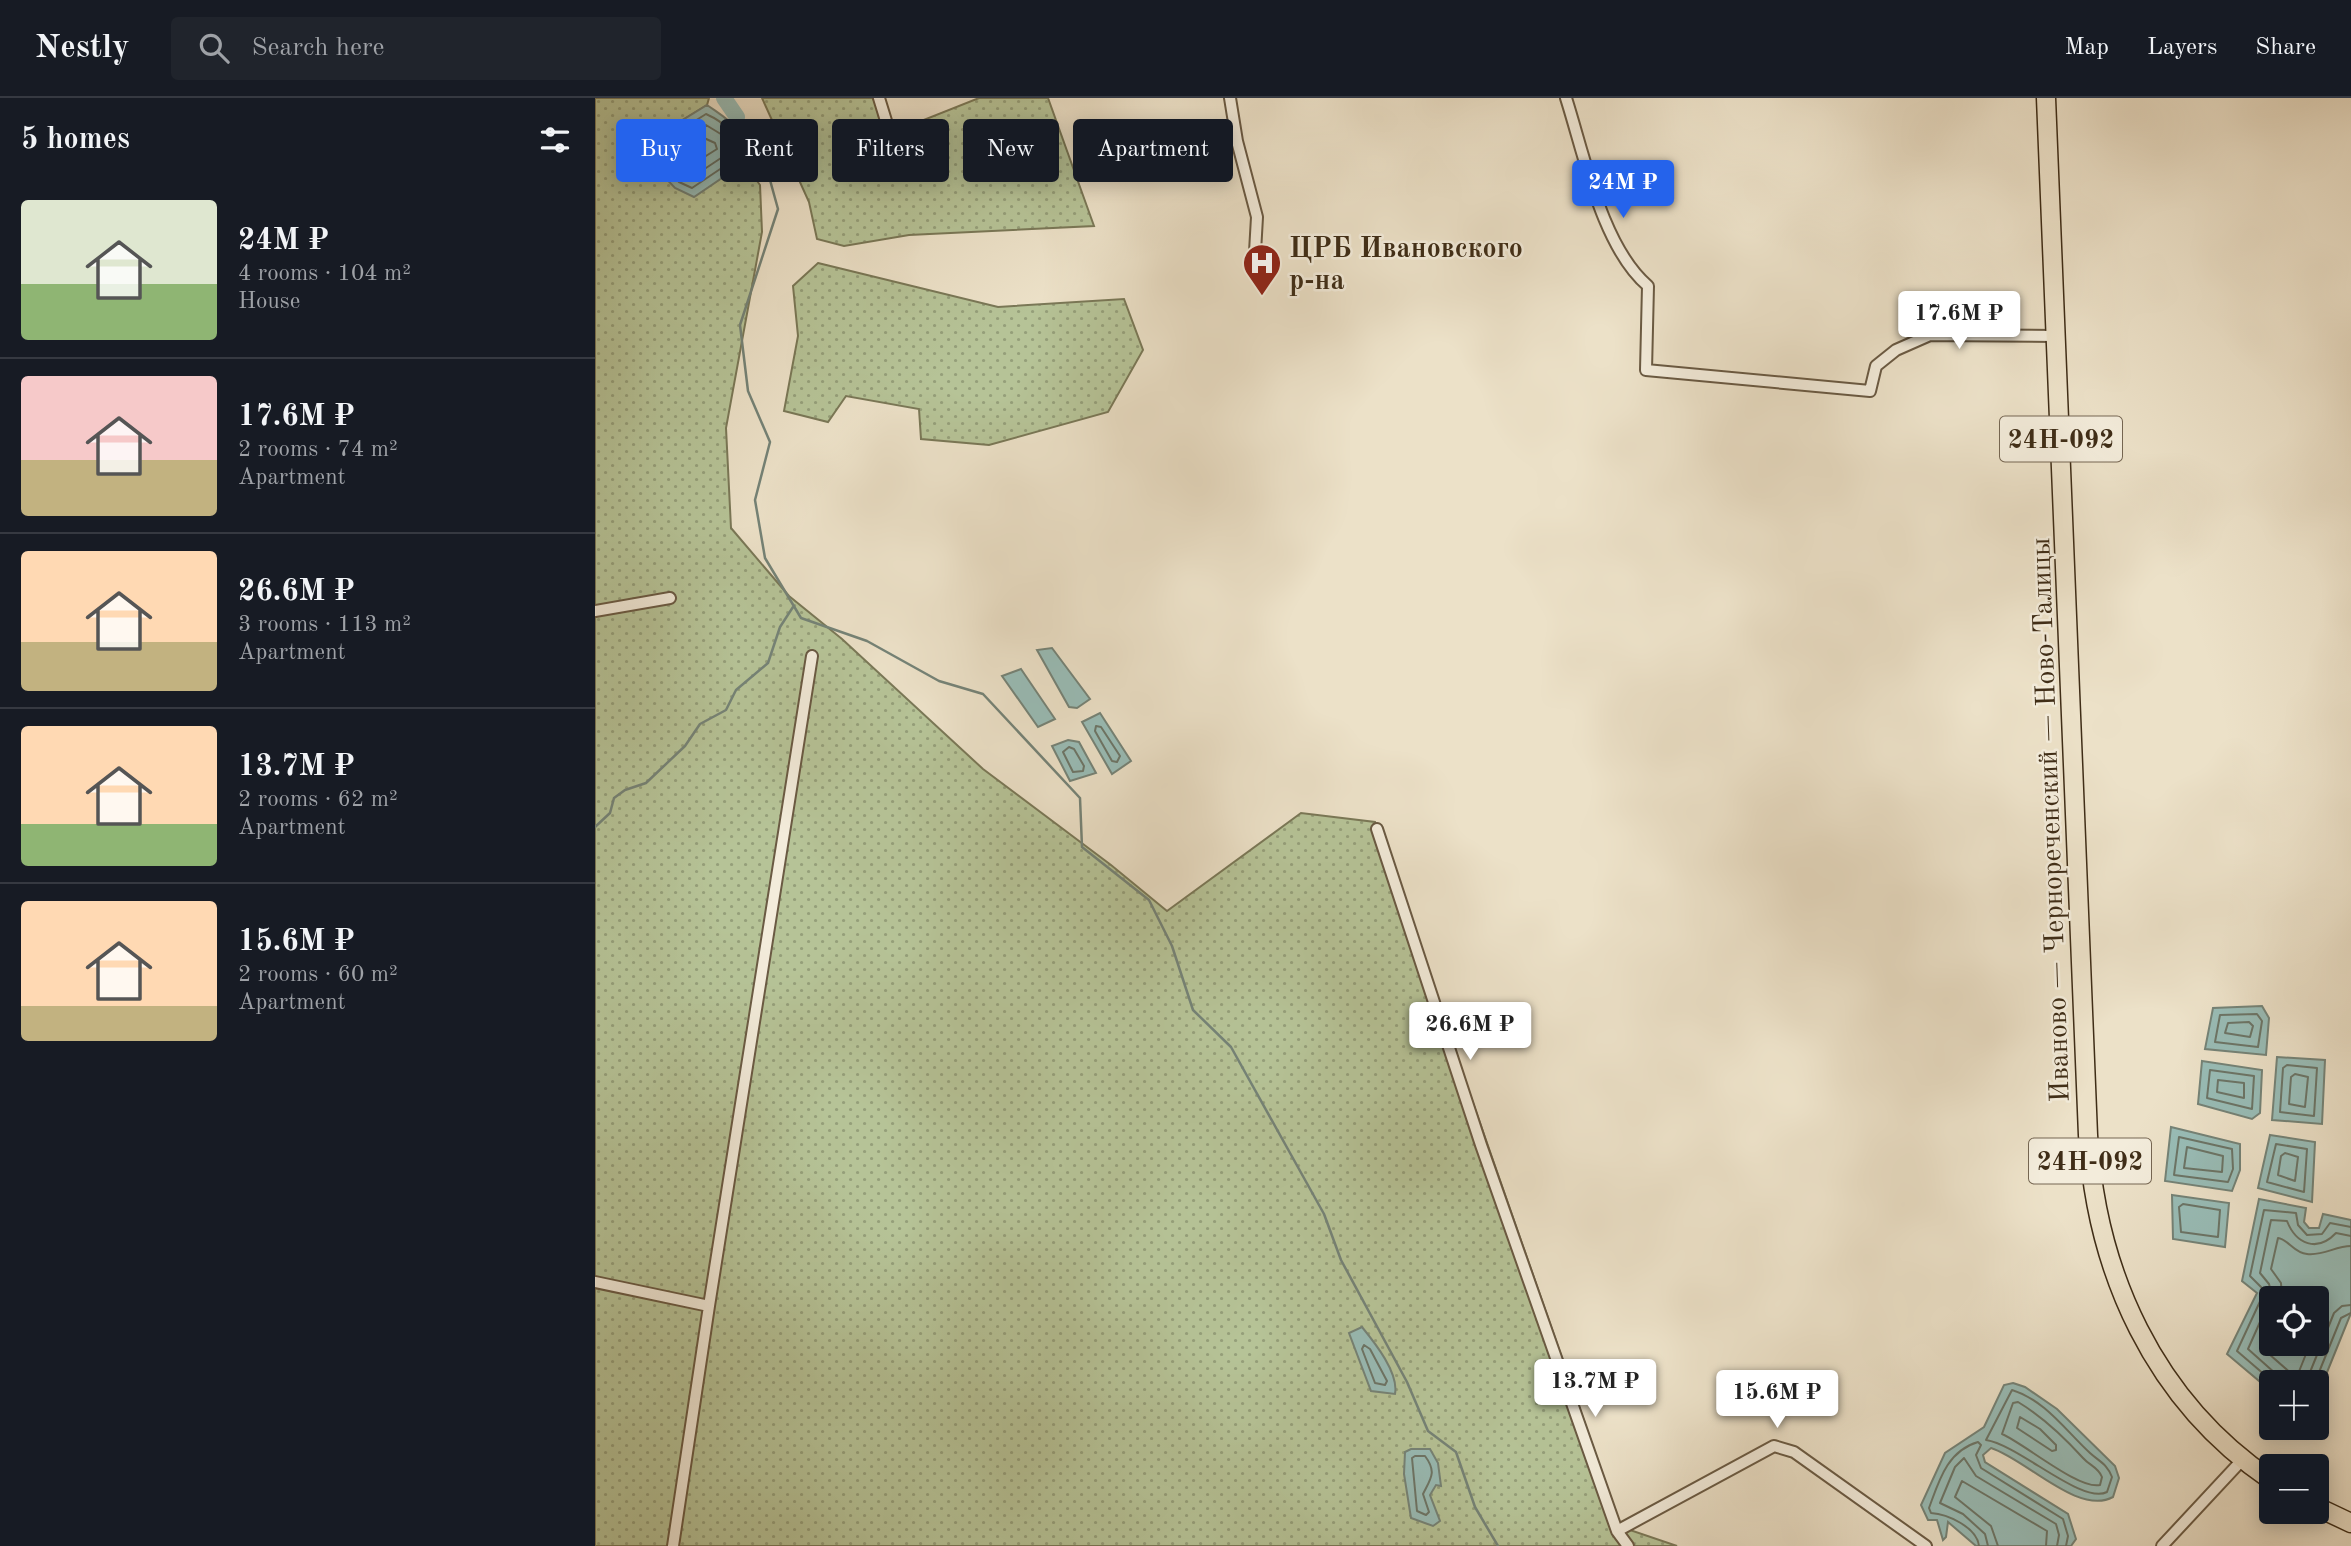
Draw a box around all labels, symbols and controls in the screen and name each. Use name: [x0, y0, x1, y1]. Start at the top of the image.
search box: [171, 17, 661, 80]
icon: search: [195, 29, 233, 67]
text: Nestly: [35, 32, 129, 65]
text: Search here: [251, 35, 385, 61]
text: Map: [2065, 36, 2109, 60]
text: Layers: [2147, 36, 2217, 60]
text: Share: [2255, 36, 2316, 60]
chip: Buy: [616, 119, 706, 182]
chip: Rent: [720, 119, 818, 182]
chip: Filters: [832, 119, 949, 182]
chip: New: [963, 119, 1059, 182]
chip: Apartment: [1073, 119, 1233, 182]
icon: filters: [536, 121, 574, 159]
text: 5 homes: [21, 125, 130, 155]
pin: 24M ₽: [1574, 160, 1672, 220]
text: 24M ₽: [1588, 171, 1658, 194]
text: 24M ₽: [238, 226, 329, 256]
icon: home: [77, 228, 161, 312]
place label: ЦРБ Ивановского р-на: [1289, 236, 1523, 296]
hospital icon: ЦРБ Ивановского р-на: [1241, 242, 1283, 297]
text: 4 rooms · 104 m²: [238, 262, 411, 285]
text: House: [238, 290, 300, 313]
pin: 17.6M ₽: [1894, 292, 2024, 351]
text: 17.6M ₽: [1914, 302, 2004, 325]
text: 17.6M ₽: [238, 402, 355, 432]
icon: home: [77, 404, 161, 488]
road number: 24Н-092: [2000, 416, 2122, 462]
text: 2 rooms · 74 m²: [238, 438, 398, 461]
text: Apartment: [238, 466, 346, 489]
street label: Иваново — Чернореченский — Ново-Талицы: [2028, 537, 2076, 1103]
text: 26.6M ₽: [238, 577, 355, 607]
icon: home: [77, 579, 161, 663]
text: 3 rooms · 113 m²: [238, 613, 411, 636]
text: Apartment: [238, 641, 346, 664]
text: 13.7M ₽: [238, 752, 355, 782]
icon: home: [77, 754, 161, 838]
text: 2 rooms · 62 m²: [238, 788, 398, 811]
text: Apartment: [238, 816, 346, 839]
text: 15.6M ₽: [238, 927, 355, 957]
icon: home: [77, 929, 161, 1013]
text: 2 rooms · 60 m²: [238, 963, 398, 986]
text: Apartment: [238, 991, 346, 1014]
pin: 26.6M ₽: [1405, 1002, 1535, 1062]
text: 26.6M ₽: [1425, 1013, 1515, 1036]
road number: 24Н-092: [2029, 1138, 2151, 1184]
map controls: [2259, 1286, 2329, 1524]
button: locate: [2259, 1286, 2329, 1356]
pin: 13.7M ₽: [1530, 1360, 1660, 1419]
text: 13.7M ₽: [1550, 1370, 1640, 1393]
pin: 15.6M ₽: [1712, 1370, 1842, 1430]
button: +: [2259, 1370, 2329, 1440]
text: 15.6M ₽: [1732, 1381, 1822, 1404]
button: −: [2259, 1454, 2329, 1524]

